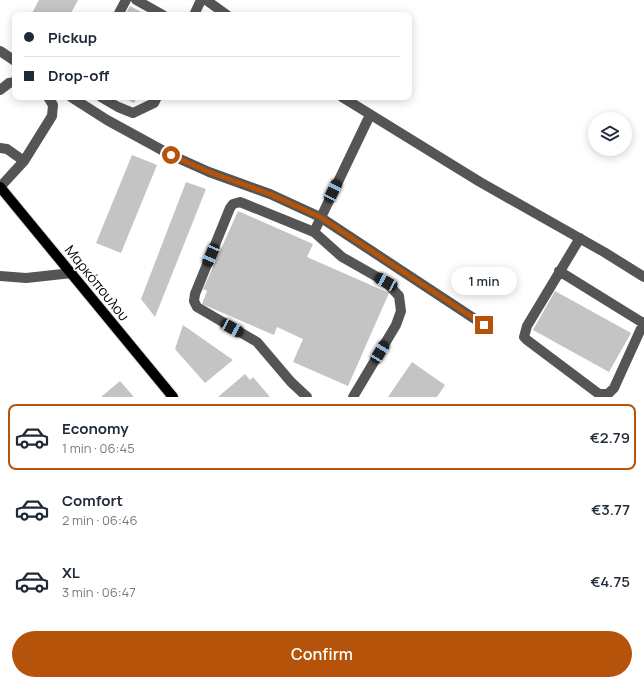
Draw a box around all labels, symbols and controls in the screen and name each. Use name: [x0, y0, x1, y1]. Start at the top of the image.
text: Pickup: [48, 27, 97, 48]
text: Drop-off: [48, 65, 109, 86]
map controls: [588, 112, 632, 156]
button: layers: [588, 112, 632, 156]
route start: [162, 146, 180, 164]
car: [322, 178, 344, 204]
street label: Μαρκόπουλου: [61, 241, 134, 325]
car: [201, 242, 221, 268]
callout: 1 min: [451, 267, 517, 295]
car: [373, 271, 399, 293]
text: 1 min: [469, 272, 500, 290]
route end: [475, 316, 493, 334]
car: [219, 317, 245, 339]
car: [369, 339, 391, 365]
text: Economy: [62, 418, 129, 439]
icon: car: [14, 419, 50, 455]
text: €2.79: [590, 427, 630, 448]
text: 1 min · 06:45: [62, 439, 135, 457]
text: Comfort: [62, 490, 123, 511]
icon: car: [14, 491, 50, 527]
text: €3.77: [591, 499, 630, 520]
text: 2 min · 06:46: [62, 511, 138, 529]
text: XL: [62, 562, 80, 583]
icon: car: [14, 563, 50, 599]
text: €4.75: [591, 571, 630, 592]
text: 3 min · 06:47: [62, 583, 136, 601]
button: Confirm: [12, 631, 632, 677]

